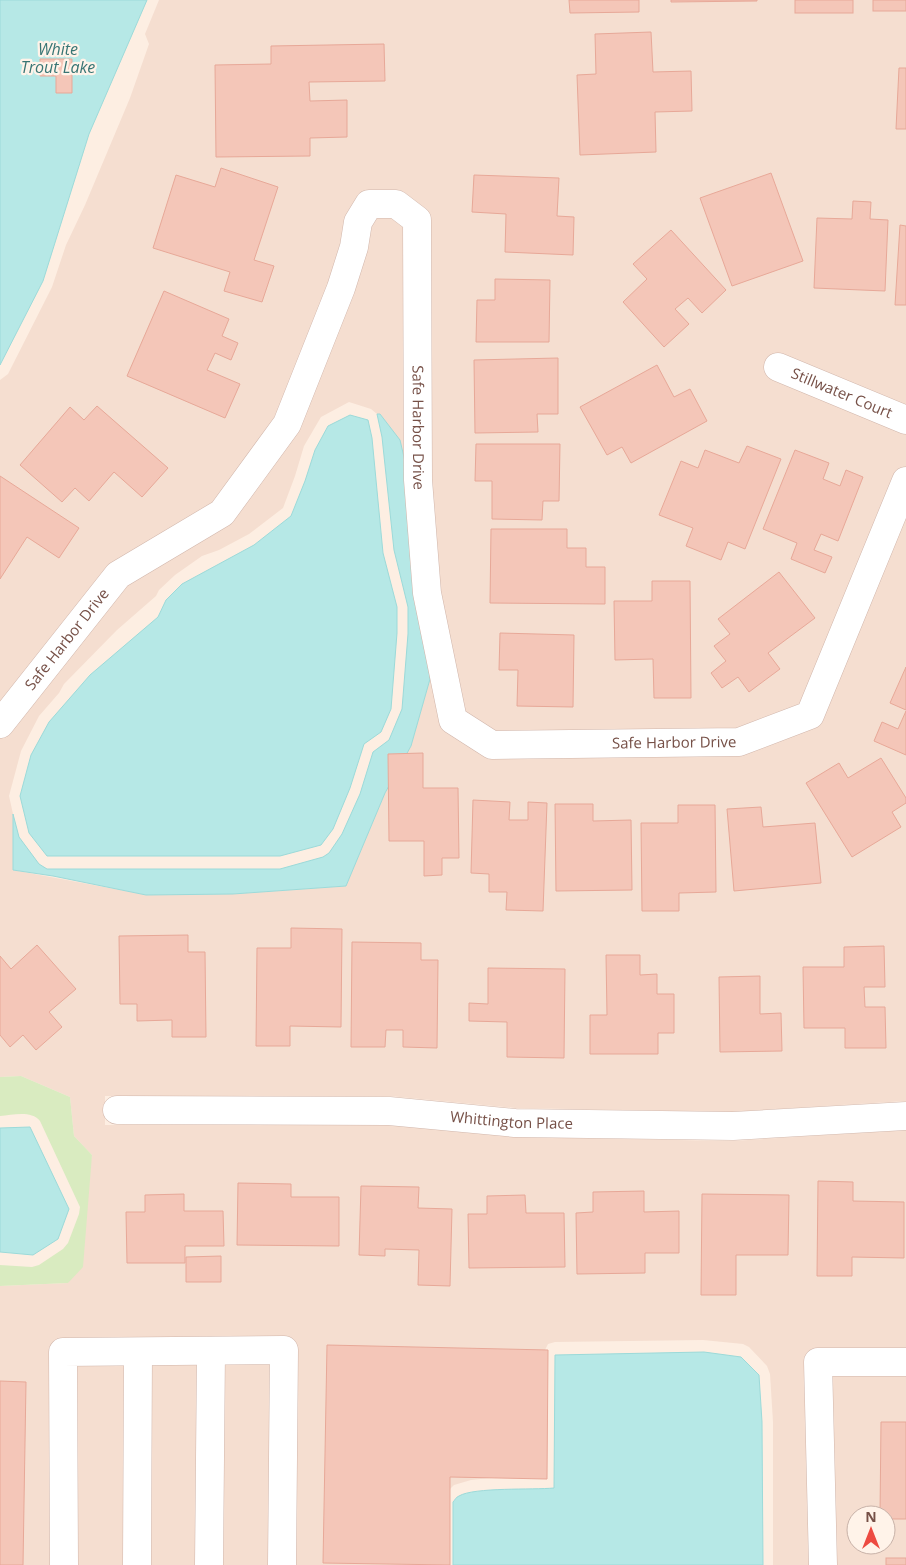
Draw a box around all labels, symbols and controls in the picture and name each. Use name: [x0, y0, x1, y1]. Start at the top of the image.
water label: White Trout Lake: [21, 38, 95, 78]
street label: Stillwater Court: [788, 363, 896, 422]
street label: Safe Harbor Drive: [409, 365, 430, 490]
street label: Safe Harbor Drive: [20, 584, 113, 694]
street label: Safe Harbor Drive: [612, 731, 737, 753]
street label: Whittington Place: [449, 1106, 573, 1133]
north arrow: [846, 1505, 896, 1555]
text: N: [865, 1507, 877, 1526]

